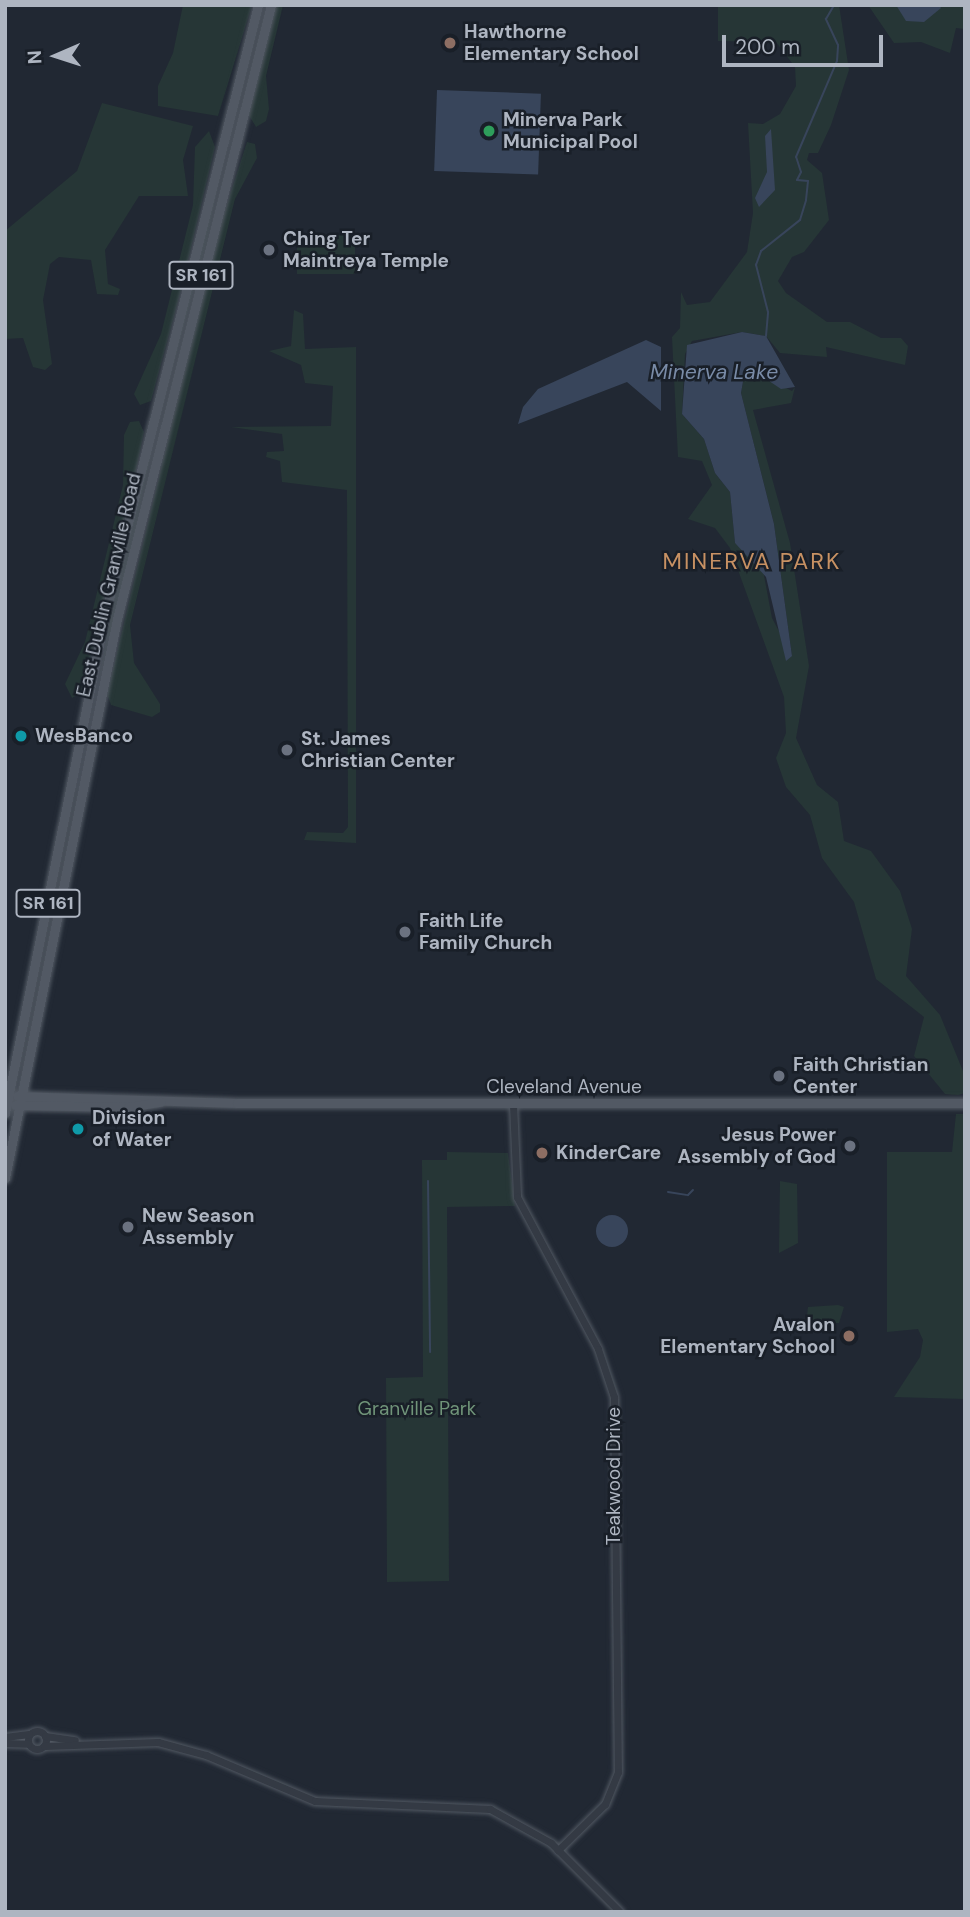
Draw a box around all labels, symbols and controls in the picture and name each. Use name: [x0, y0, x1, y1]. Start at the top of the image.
north arrow: [21, 21, 91, 91]
place label: Hawthorne Elementary School: [464, 21, 639, 65]
scale bar: [725, 21, 886, 65]
text: 200 m: [735, 33, 800, 61]
marker: Hawthorne Elementary School: [442, 35, 458, 51]
text: N: [22, 50, 47, 65]
place label: Minerva Park Municipal Pool: [503, 109, 638, 153]
marker: Minerva Park Municipal Pool: [481, 123, 497, 139]
place label: Ching Ter Maintreya Temple: [283, 228, 449, 272]
marker: Ching Ter Maintreya Temple: [261, 242, 277, 258]
road number: SR 161: [168, 260, 234, 290]
water label: Minerva Lake: [650, 359, 778, 385]
street label: East Dublin Granville Road: [72, 471, 146, 699]
district label: MINERVA PARK: [664, 547, 840, 575]
place label: WesBanco: [35, 725, 133, 747]
marker: WesBanco: [13, 728, 29, 744]
place label: St. James Christian Center: [301, 728, 455, 772]
marker: St. James Christian Center: [279, 742, 295, 758]
road number: SR 161: [15, 888, 81, 918]
place label: Faith Life Family Church: [419, 910, 552, 954]
marker: Faith Life Family Church: [397, 924, 413, 940]
place label: Faith Christian Center: [793, 1054, 928, 1098]
marker: Faith Christian Center: [771, 1068, 787, 1084]
street label: Cleveland Avenue: [486, 1076, 642, 1098]
place label: Division of Water: [92, 1107, 172, 1151]
marker: Division of Water: [70, 1121, 86, 1137]
place label: Jesus Power Assembly of God: [678, 1124, 836, 1168]
marker: Jesus Power Assembly of God: [842, 1138, 858, 1154]
place label: KinderCare: [556, 1142, 661, 1164]
marker: KinderCare: [534, 1145, 550, 1161]
place label: New Season Assembly: [142, 1205, 254, 1249]
marker: New Season Assembly: [120, 1219, 136, 1235]
place label: Avalon Elementary School: [660, 1314, 835, 1358]
marker: Avalon Elementary School: [841, 1328, 857, 1344]
park label: Granville Park: [358, 1398, 476, 1420]
street label: Teakwood Drive: [603, 1407, 625, 1545]

